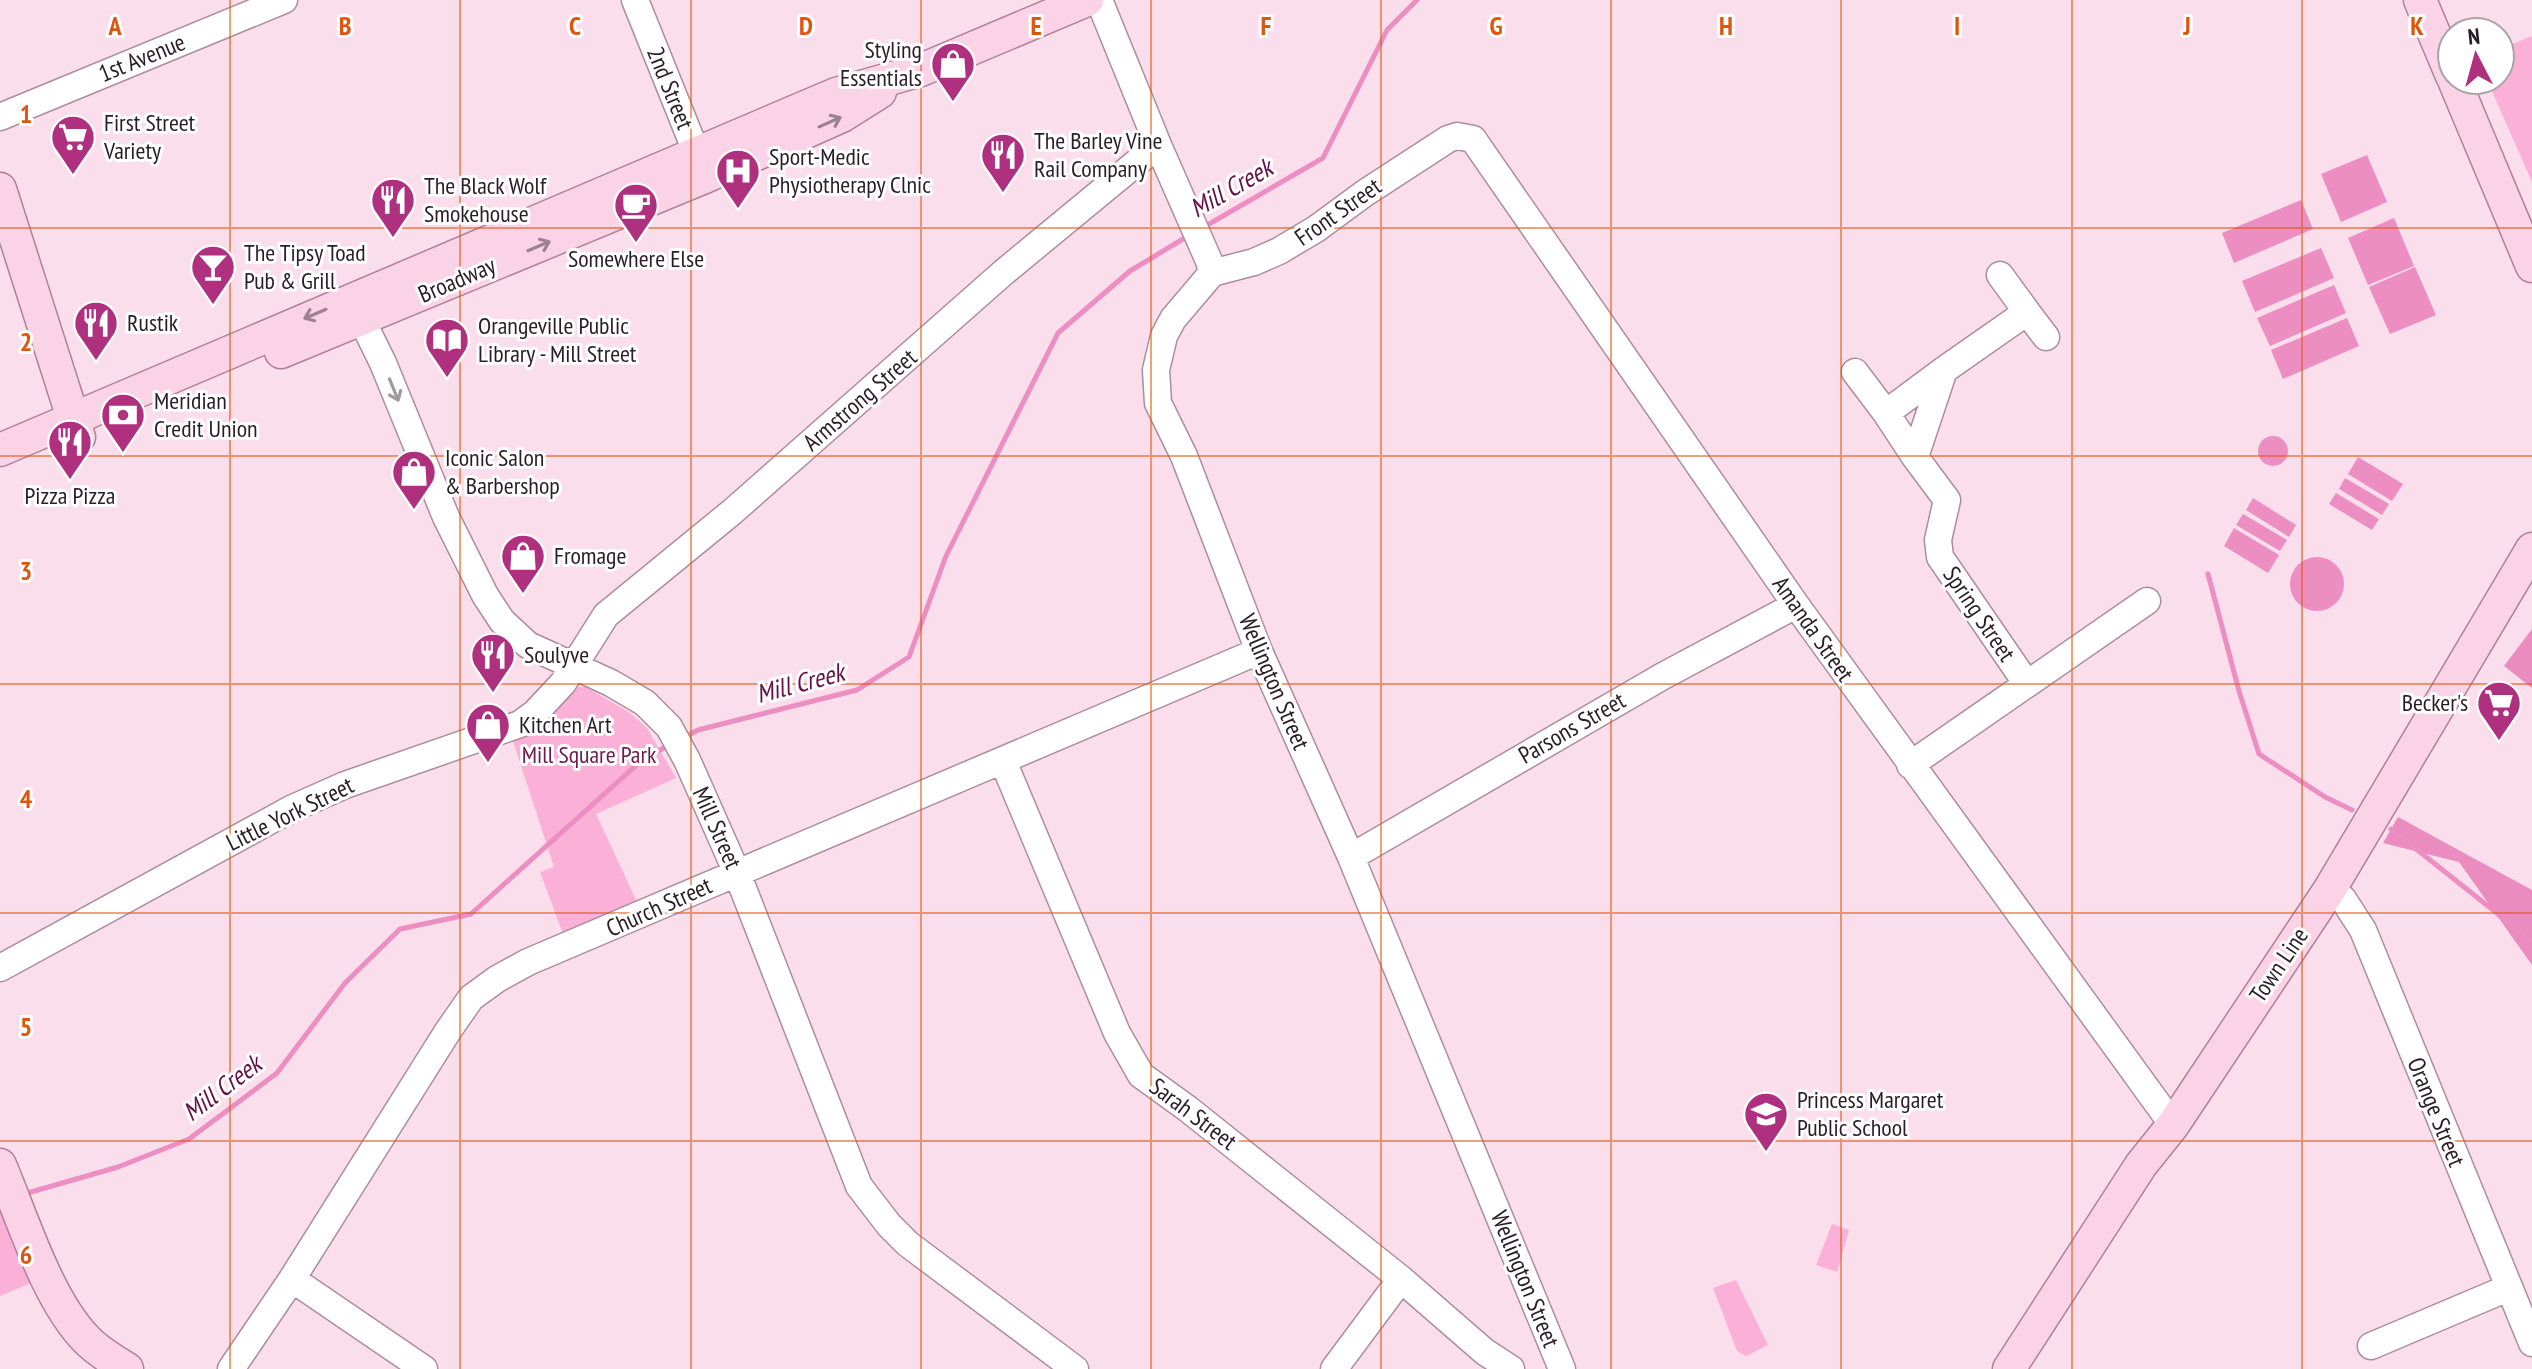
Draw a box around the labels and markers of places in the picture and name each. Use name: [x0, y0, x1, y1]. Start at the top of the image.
place label: Styling Essentials: [840, 34, 922, 93]
shop icon: Styling Essentials: [929, 40, 977, 103]
place label: First Street Variety: [103, 107, 196, 166]
supermarket icon: First Street Variety: [49, 113, 97, 176]
place label: The Barley Vine Rail Company: [1034, 125, 1162, 184]
restaurant icon: The Barley Vine Rail Company: [979, 131, 1027, 194]
place label: Sport-Medic Physiotherapy Clnic: [769, 141, 931, 200]
hospital icon: Sport-Medic Physiotherapy Clnic: [714, 147, 762, 210]
place label: The Black Wolf Smokehouse: [424, 170, 547, 229]
restaurant icon: The Black Wolf Smokehouse: [369, 176, 417, 239]
cafe icon: Somewhere Else: [612, 181, 660, 244]
place label: The Tipsy Toad Pub & Grill: [244, 237, 366, 296]
bar icon: The Tipsy Toad Pub & Grill: [189, 243, 237, 306]
place label: Somewhere Else: [568, 243, 704, 274]
restaurant icon: Rustik: [72, 299, 120, 362]
place label: Rustik: [127, 307, 179, 338]
place label: Orangeville Public Library - Mill Street: [478, 310, 637, 369]
library icon: Orangeville Public Library - Mill Street: [423, 316, 471, 379]
place label: Meridian Credit Union: [154, 385, 258, 444]
bank icon: Meridian Credit Union: [99, 391, 147, 454]
restaurant icon: Pizza Pizza: [46, 418, 94, 481]
place label: Iconic Salon & Barbershop: [445, 442, 560, 501]
shop icon: Iconic Salon & Barbershop: [390, 448, 438, 511]
place label: Pizza Pizza: [25, 480, 115, 511]
shop icon: Fromage: [499, 532, 547, 595]
place label: Fromage: [554, 540, 626, 571]
restaurant icon: Soulyve: [469, 631, 517, 694]
place label: Soulyve: [524, 639, 589, 670]
supermarket icon: Becker's: [2475, 679, 2523, 742]
place label: Becker's: [2402, 687, 2468, 718]
shop icon: Kitchen Art: [464, 701, 512, 764]
place label: Kitchen Art: [519, 709, 612, 740]
place label: Princess Margaret Public School: [1797, 1084, 1944, 1143]
school or university icon: Princess Margaret Public School: [1742, 1090, 1790, 1153]

